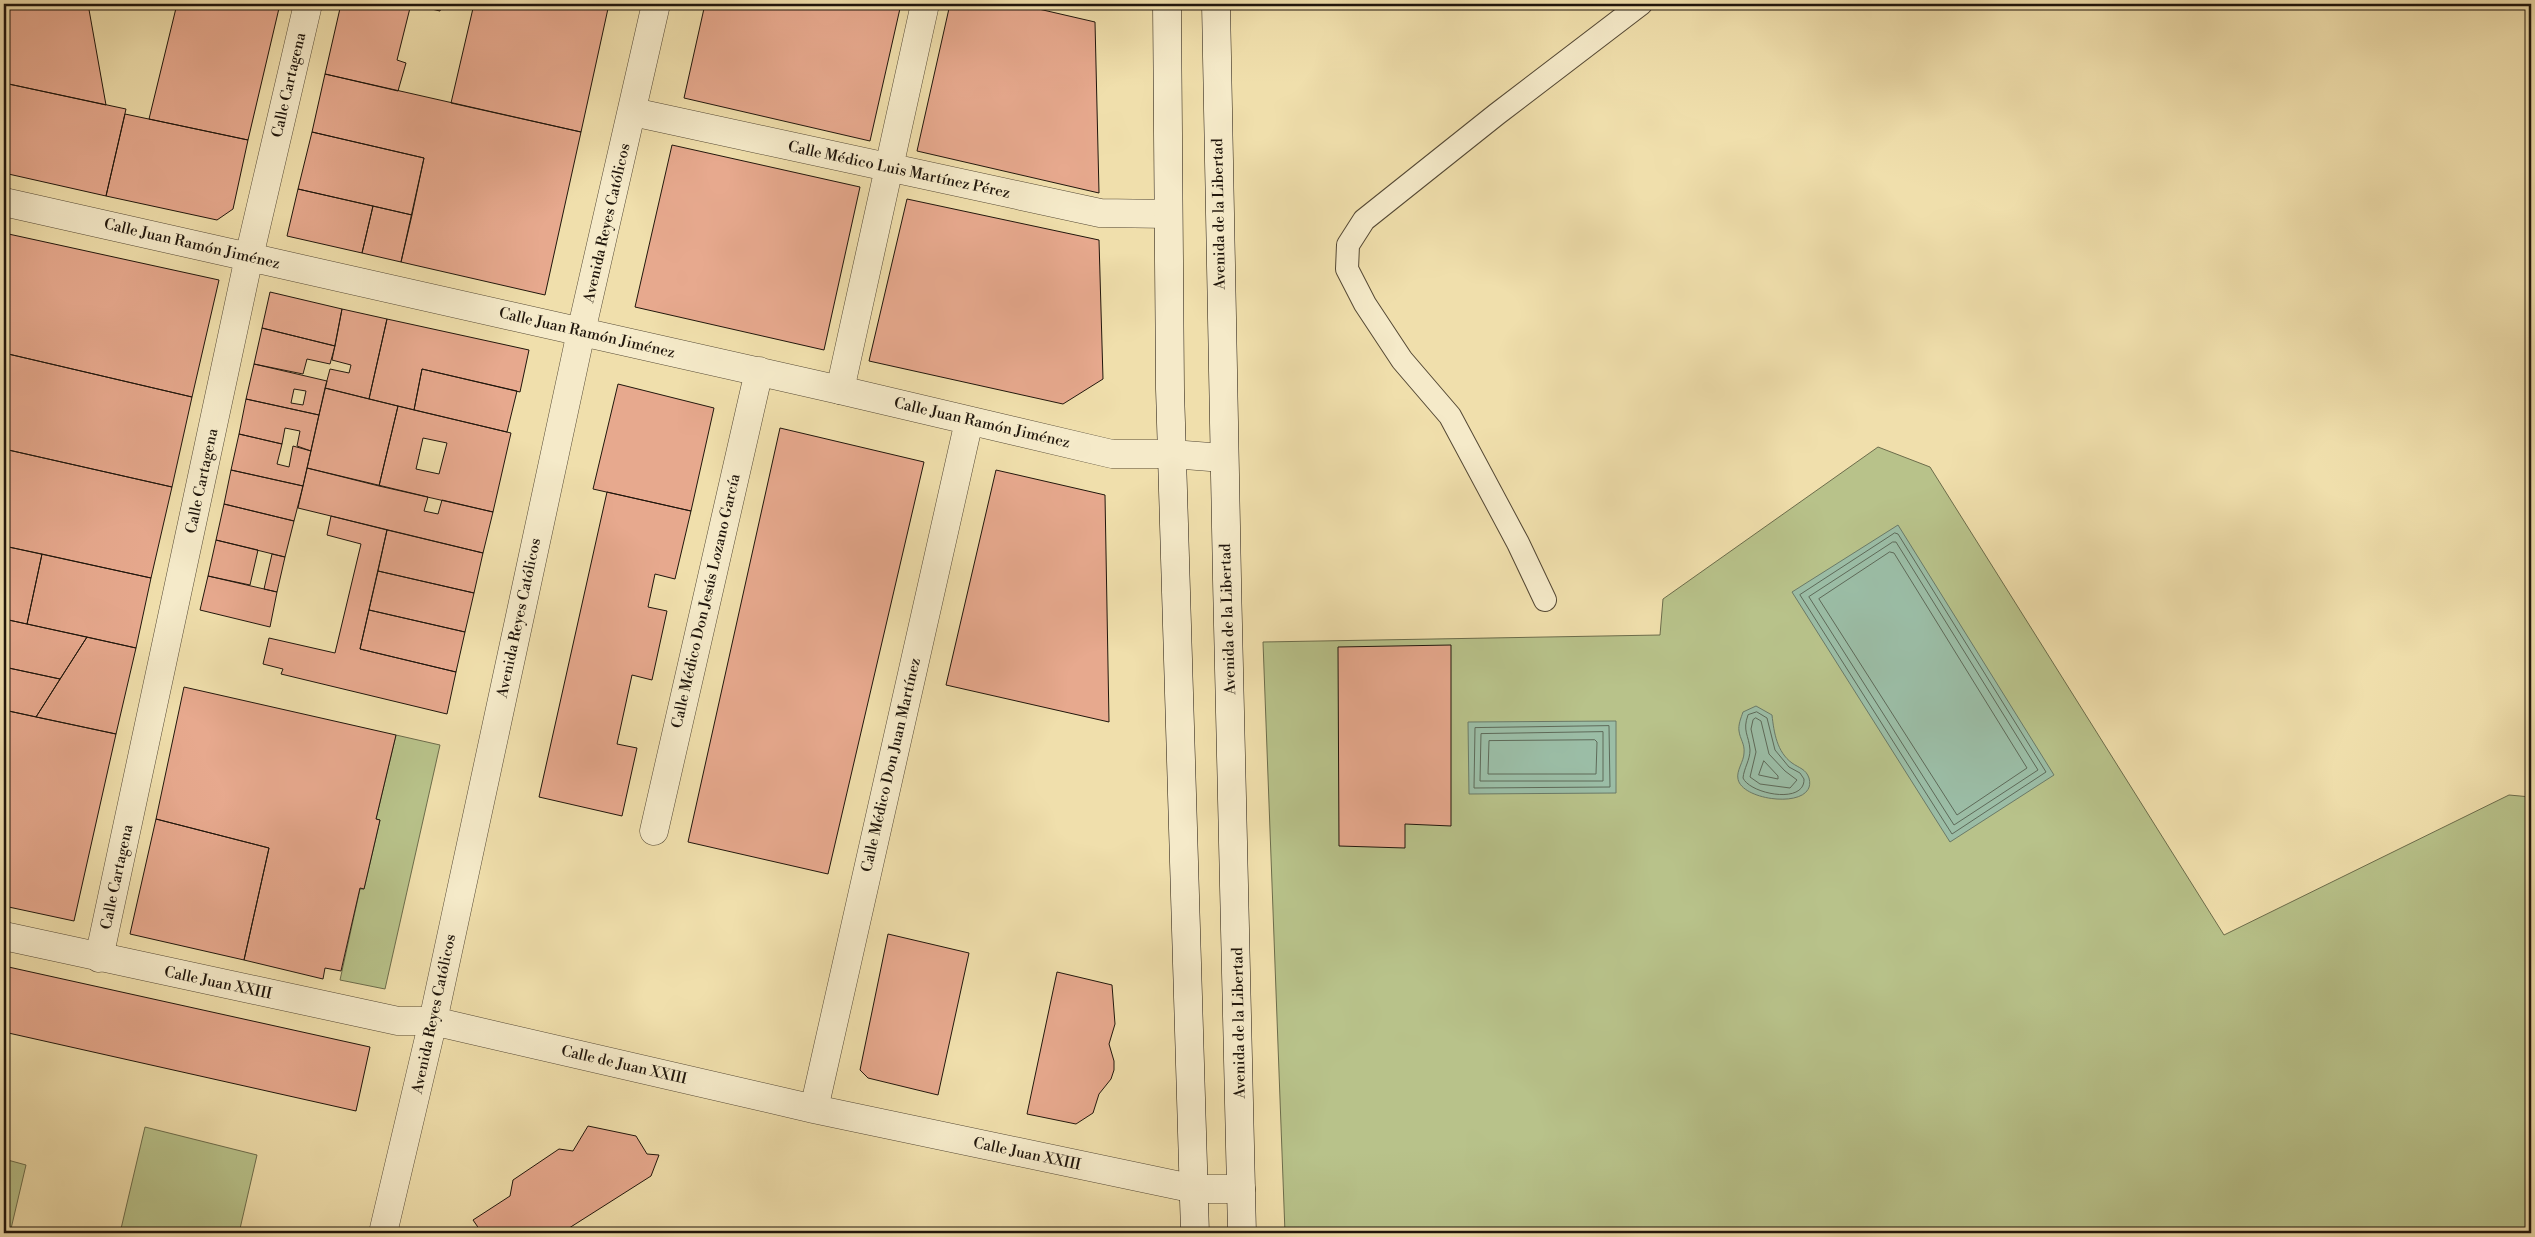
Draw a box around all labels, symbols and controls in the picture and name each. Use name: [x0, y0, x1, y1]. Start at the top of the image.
street label: Calle Cartagena: [268, 30, 310, 139]
street label: Calle Médico Luis Martínez Pérez: [786, 137, 1012, 203]
street label: Avenida de la Libertad: [1208, 138, 1230, 291]
street label: Avenida Reyes Católicos: [579, 141, 635, 305]
street label: Calle Juan Ramón Jiménez: [102, 214, 282, 274]
street label: Calle Juan Ramón Jiménez: [497, 303, 677, 363]
street label: Calle Juan Ramón Jiménez: [892, 393, 1072, 453]
street label: Calle Cartagena: [182, 426, 223, 535]
street label: Calle Médico Don Jesús Lozano García: [667, 472, 745, 730]
street label: Avenida Reyes Católicos: [493, 536, 545, 701]
street label: Avenida de la Libertad: [1216, 543, 1240, 696]
street label: Calle Médico Don Juan Martínez: [857, 656, 925, 874]
street label: Calle Cartagena: [97, 822, 138, 931]
street label: Avenida Reyes Católicos: [408, 932, 460, 1097]
street label: Avenida de la Libertad: [1228, 947, 1250, 1100]
street label: Calle Juan XXIII: [163, 962, 274, 1004]
street label: Calle de Juan XXIII: [559, 1041, 689, 1089]
street label: Calle Juan XXIII: [972, 1133, 1083, 1175]

